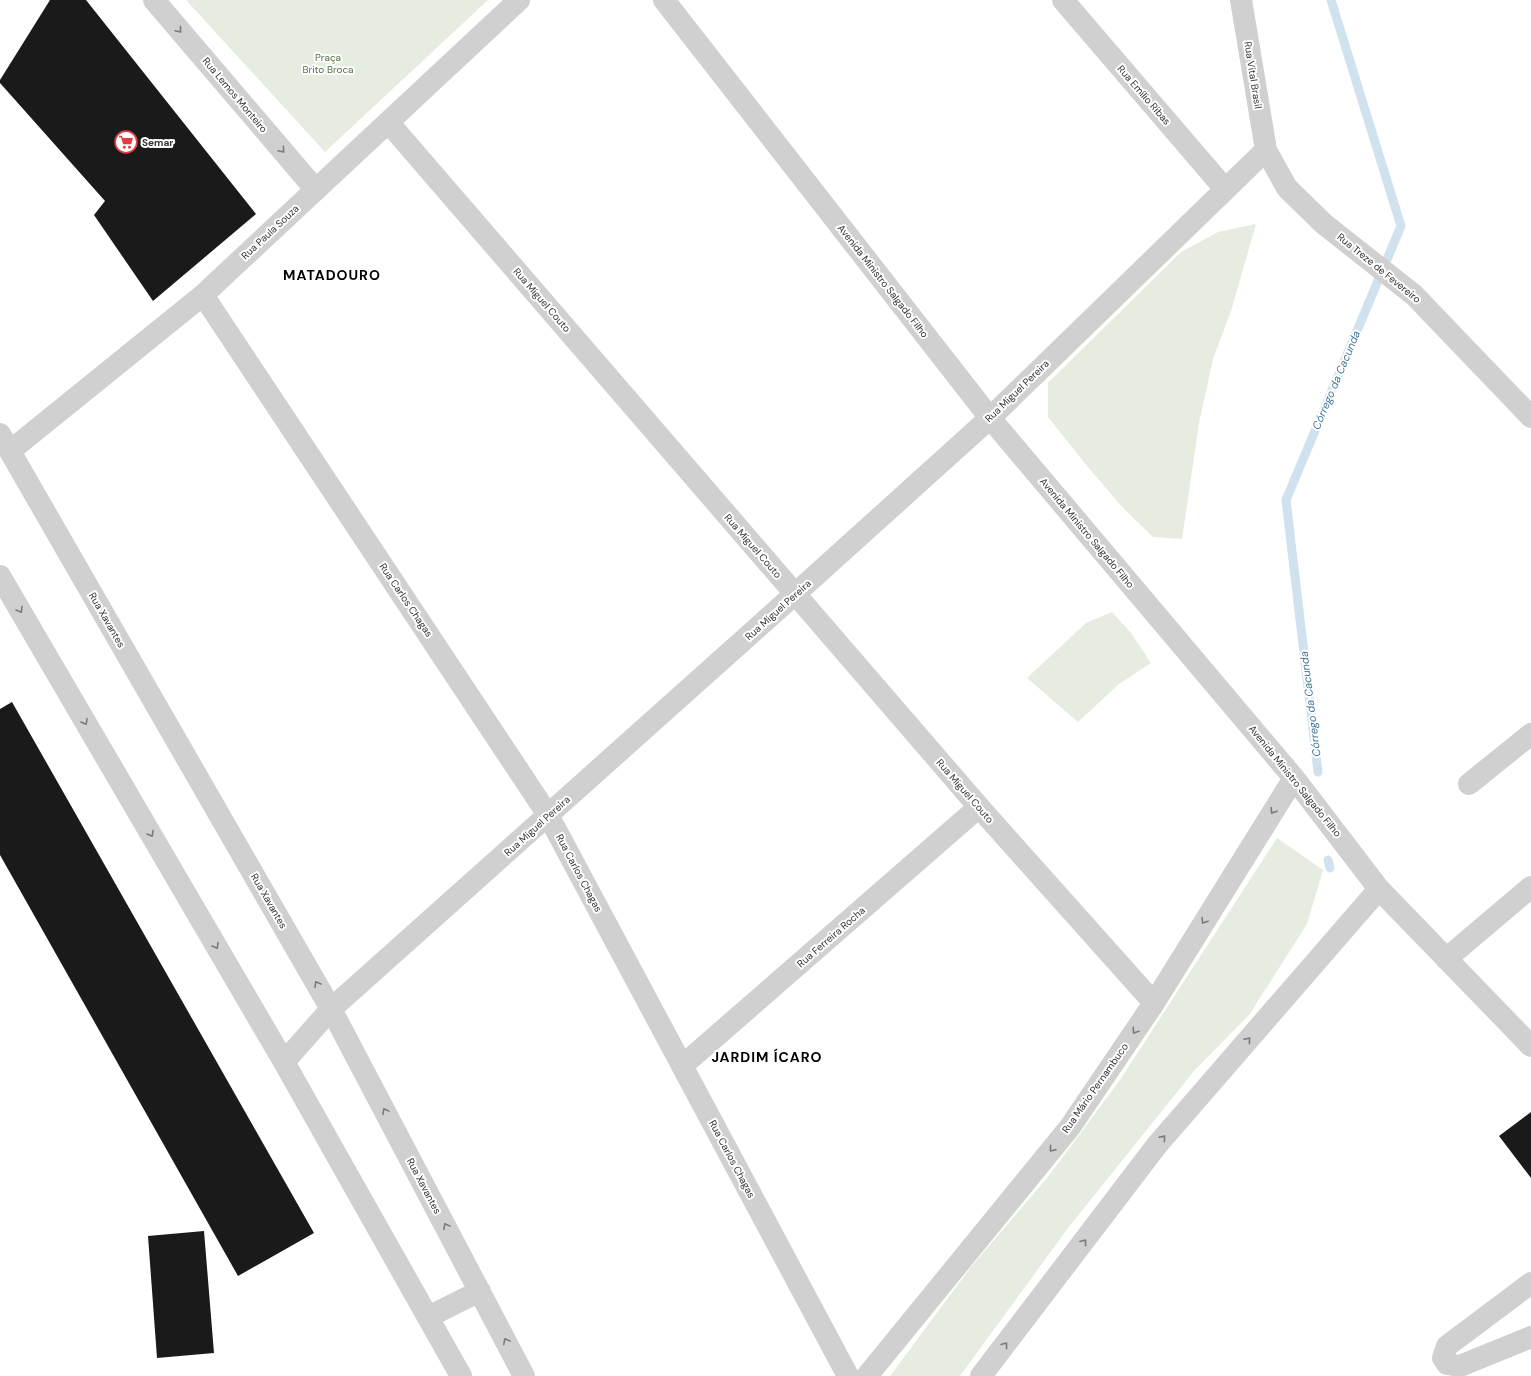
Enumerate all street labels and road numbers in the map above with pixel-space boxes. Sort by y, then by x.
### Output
street label: Rua Vital Brasil [1241,40,1265,110]
street label: Rua Lemos Monteiro [200,55,270,135]
street label: Rua Emílio Ribas [1115,62,1173,128]
street label: Rua Paula Souza [238,202,302,262]
street label: Avenida Ministro Salgado Filho [835,222,931,340]
street label: Rua Treze de Fevereiro [1335,230,1424,306]
street label: Rua Miguel Couto [511,265,574,335]
street label: Rua Miguel Pereira [982,357,1052,425]
street label: Avenida Ministro Salgado Filho [1037,475,1137,591]
street label: Rua Miguel Couto [722,511,785,581]
street label: Rua Carlos Chagas [376,561,436,639]
street label: Rua Miguel Pereira [742,577,814,643]
street label: Rua Xavantes [86,590,128,650]
street label: Avenida Ministro Salgado Filho [1246,722,1344,840]
street label: Rua Miguel Couto [934,756,997,826]
street label: Rua Miguel Pereira [501,793,573,859]
street label: Rua Carlos Chagas [553,832,605,914]
street label: Rua Xavantes [248,871,290,931]
street label: Rua Ferreira Rocha [794,904,868,970]
street label: Rua Mário Pernambuco [1059,1040,1131,1136]
street label: Rua Carlos Chagas [706,1118,758,1200]
street label: Rua Xavantes [404,1156,444,1216]

